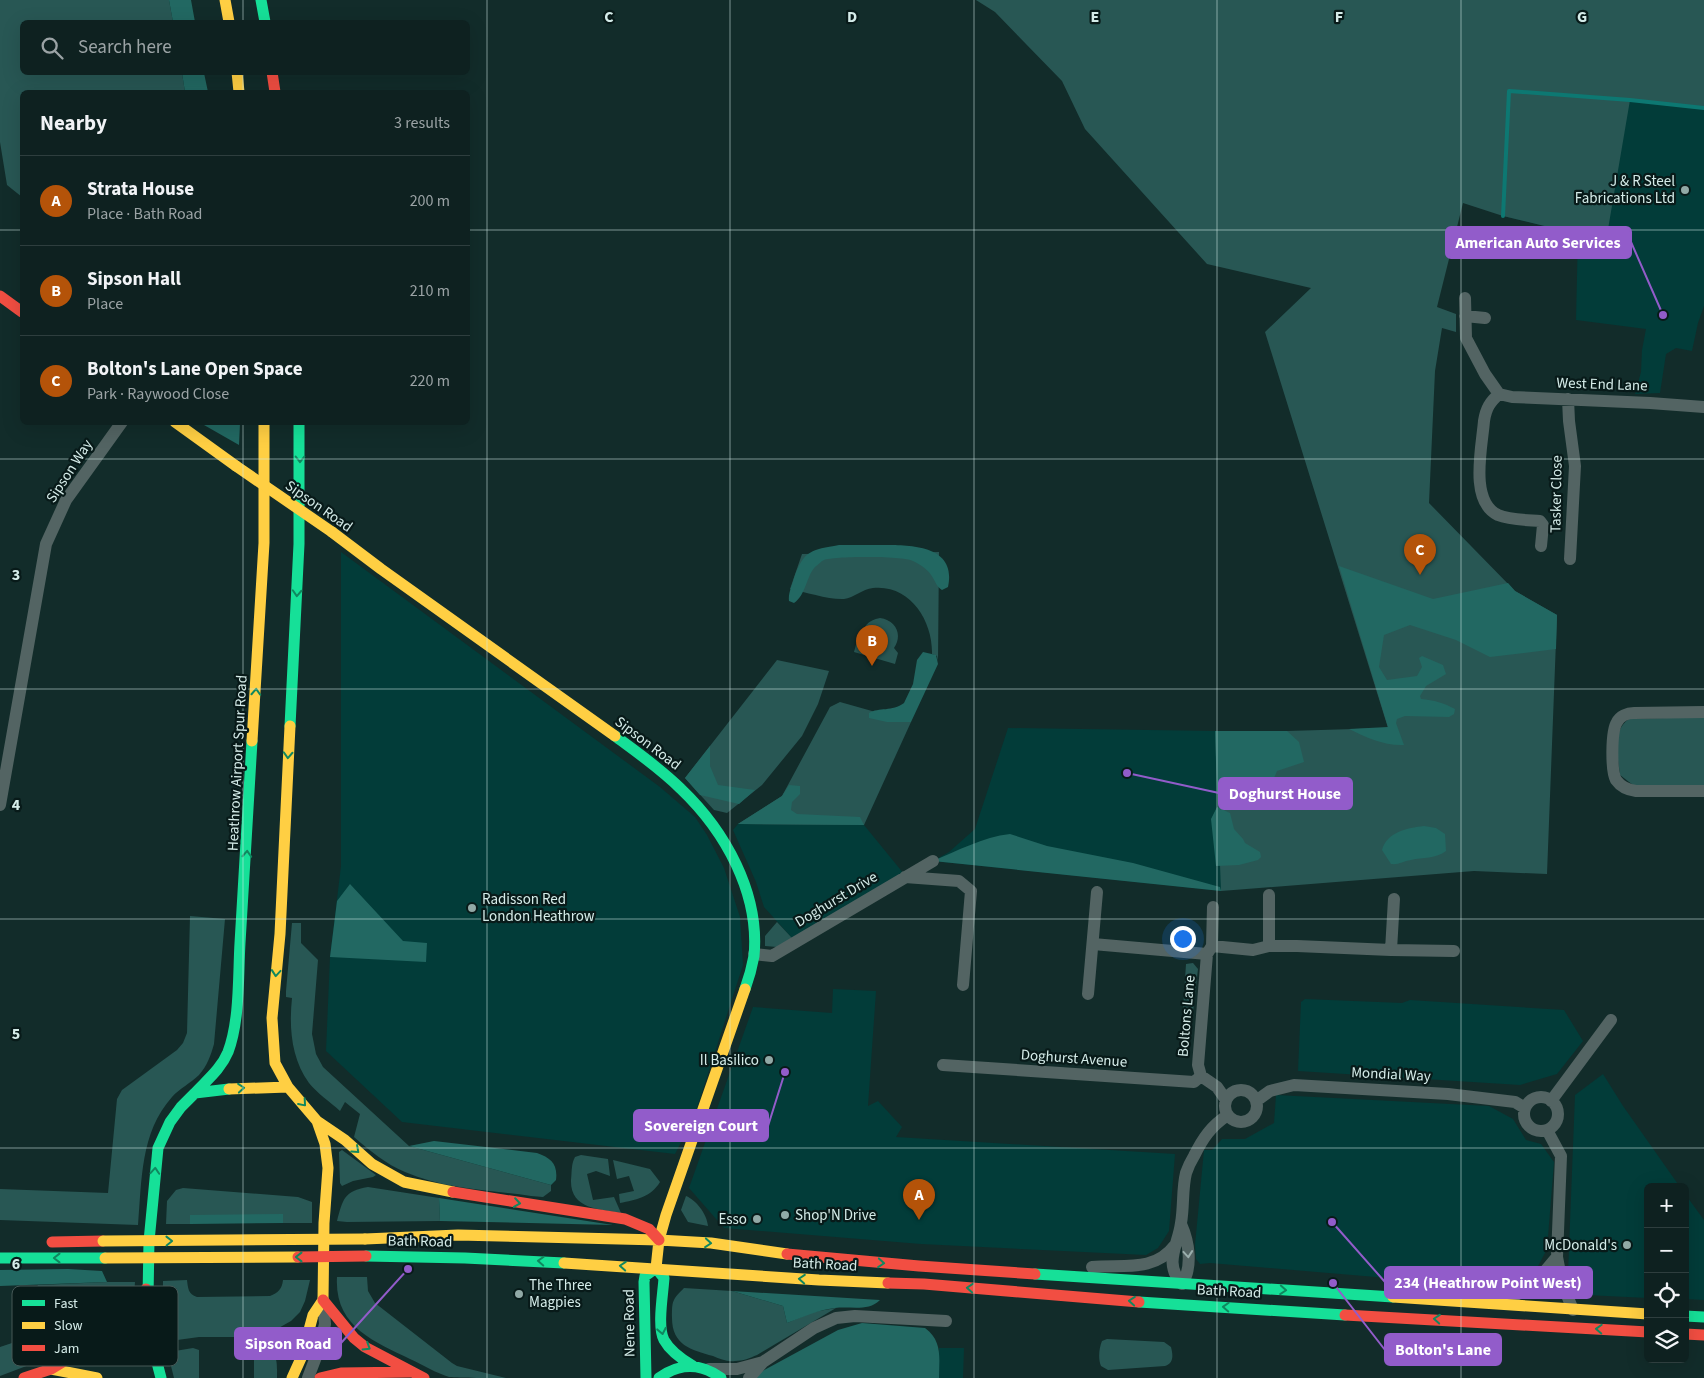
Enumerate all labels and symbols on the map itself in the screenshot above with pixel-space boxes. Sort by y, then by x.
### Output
text: C [604,6,614,28]
text: D [847,6,857,28]
text: E [1091,6,1099,28]
text: F [1335,6,1343,28]
text: G [1577,6,1587,28]
place label: J & R Steel Fabrications Ltd [1575,171,1675,209]
marker: J & R Steel Fabrications Ltd [1679,184,1691,196]
callout: American Auto Services [1446,227,1631,258]
text: American Auto Services [1454,232,1621,254]
street label: West End Lane [1556,372,1648,397]
street label: Sipson Way [41,435,98,507]
street label: Tasker Close [1545,455,1568,533]
one-way arrow [295,456,305,463]
street label: Sipson Road [281,475,357,537]
pin: C [1404,534,1436,575]
text: 3 [12,564,20,586]
one-way arrow [291,589,302,597]
pin: B [856,625,888,666]
street label: Heathrow Airport Spur Road [222,675,253,852]
one-way arrow [250,688,261,696]
street label: Sipson Road [610,712,685,775]
one-way arrow [283,751,294,759]
callout: Doghurst House [1219,778,1352,809]
text: Doghurst House [1229,783,1341,805]
text: 4 [12,794,21,816]
one-way arrow [241,850,252,858]
street label: Doghurst Drive [791,866,882,932]
place label: Radisson Red London Heathrow [482,889,595,927]
marker: Radisson Red London Heathrow [466,902,478,914]
your location [1170,926,1196,952]
one-way arrow [271,969,282,977]
street label: Boltons Lane [1172,974,1201,1058]
text: 5 [12,1023,20,1045]
street label: Doghurst Avenue [1020,1044,1128,1073]
place label: Il Basilico [700,1050,759,1071]
marker: Il Basilico [763,1054,775,1066]
street label: Mondial Way [1351,1062,1431,1087]
one-way arrow [238,1083,246,1094]
one-way arrow [298,1098,307,1107]
callout: Sovereign Court [634,1110,768,1141]
text: Sovereign Court [644,1115,758,1137]
one-way arrow [351,1144,360,1153]
one-way arrow [150,1166,161,1174]
pin: A [903,1179,935,1220]
one-way arrow [514,1197,522,1208]
place label: Shop'N Drive [795,1205,876,1226]
place label: Esso [718,1209,747,1230]
marker: Shop'N Drive [779,1209,791,1221]
marker: Esso [751,1213,763,1225]
street label: Bath Road [388,1230,452,1253]
place label: McDonald's [1544,1235,1617,1256]
one-way arrow [166,1236,173,1246]
one-way arrow [704,1237,712,1248]
marker: McDonald's [1621,1239,1633,1251]
one-way arrow [1182,1250,1193,1258]
one-way arrow [295,1251,303,1262]
street label: Bath Road [792,1252,858,1277]
text: 6 [12,1253,20,1275]
one-way arrow [52,1253,60,1263]
one-way arrow [537,1256,544,1266]
one-way arrow [878,1257,886,1268]
one-way arrow [619,1260,627,1271]
callout: 234 (Heathrow Point West) [1385,1267,1592,1298]
text: 234 (Heathrow Point West) [1394,1272,1582,1294]
one-way arrow [798,1274,806,1285]
place label: The Three Magpies [529,1275,592,1313]
street label: Bath Road [1196,1279,1262,1304]
one-way arrow [965,1282,973,1293]
one-way arrow [1279,1285,1287,1296]
legend [12,1286,178,1366]
marker: The Three Magpies [513,1288,525,1300]
street label: Nene Road [618,1289,641,1357]
text: Fast [54,1294,78,1314]
one-way arrow [1127,1296,1135,1307]
one-way arrow [1221,1302,1229,1313]
one-way arrow [1433,1314,1441,1325]
text: Slow [54,1316,83,1336]
one-way arrow [1595,1323,1603,1334]
one-way arrow [657,1327,667,1336]
callout: Sipson Road [235,1328,341,1359]
text: Sipson Road [245,1333,331,1355]
callout: Bolton's Lane [1385,1334,1501,1365]
text: Jam [54,1339,79,1359]
text: Bolton's Lane [1395,1339,1491,1361]
one-way arrow [362,1341,371,1351]

